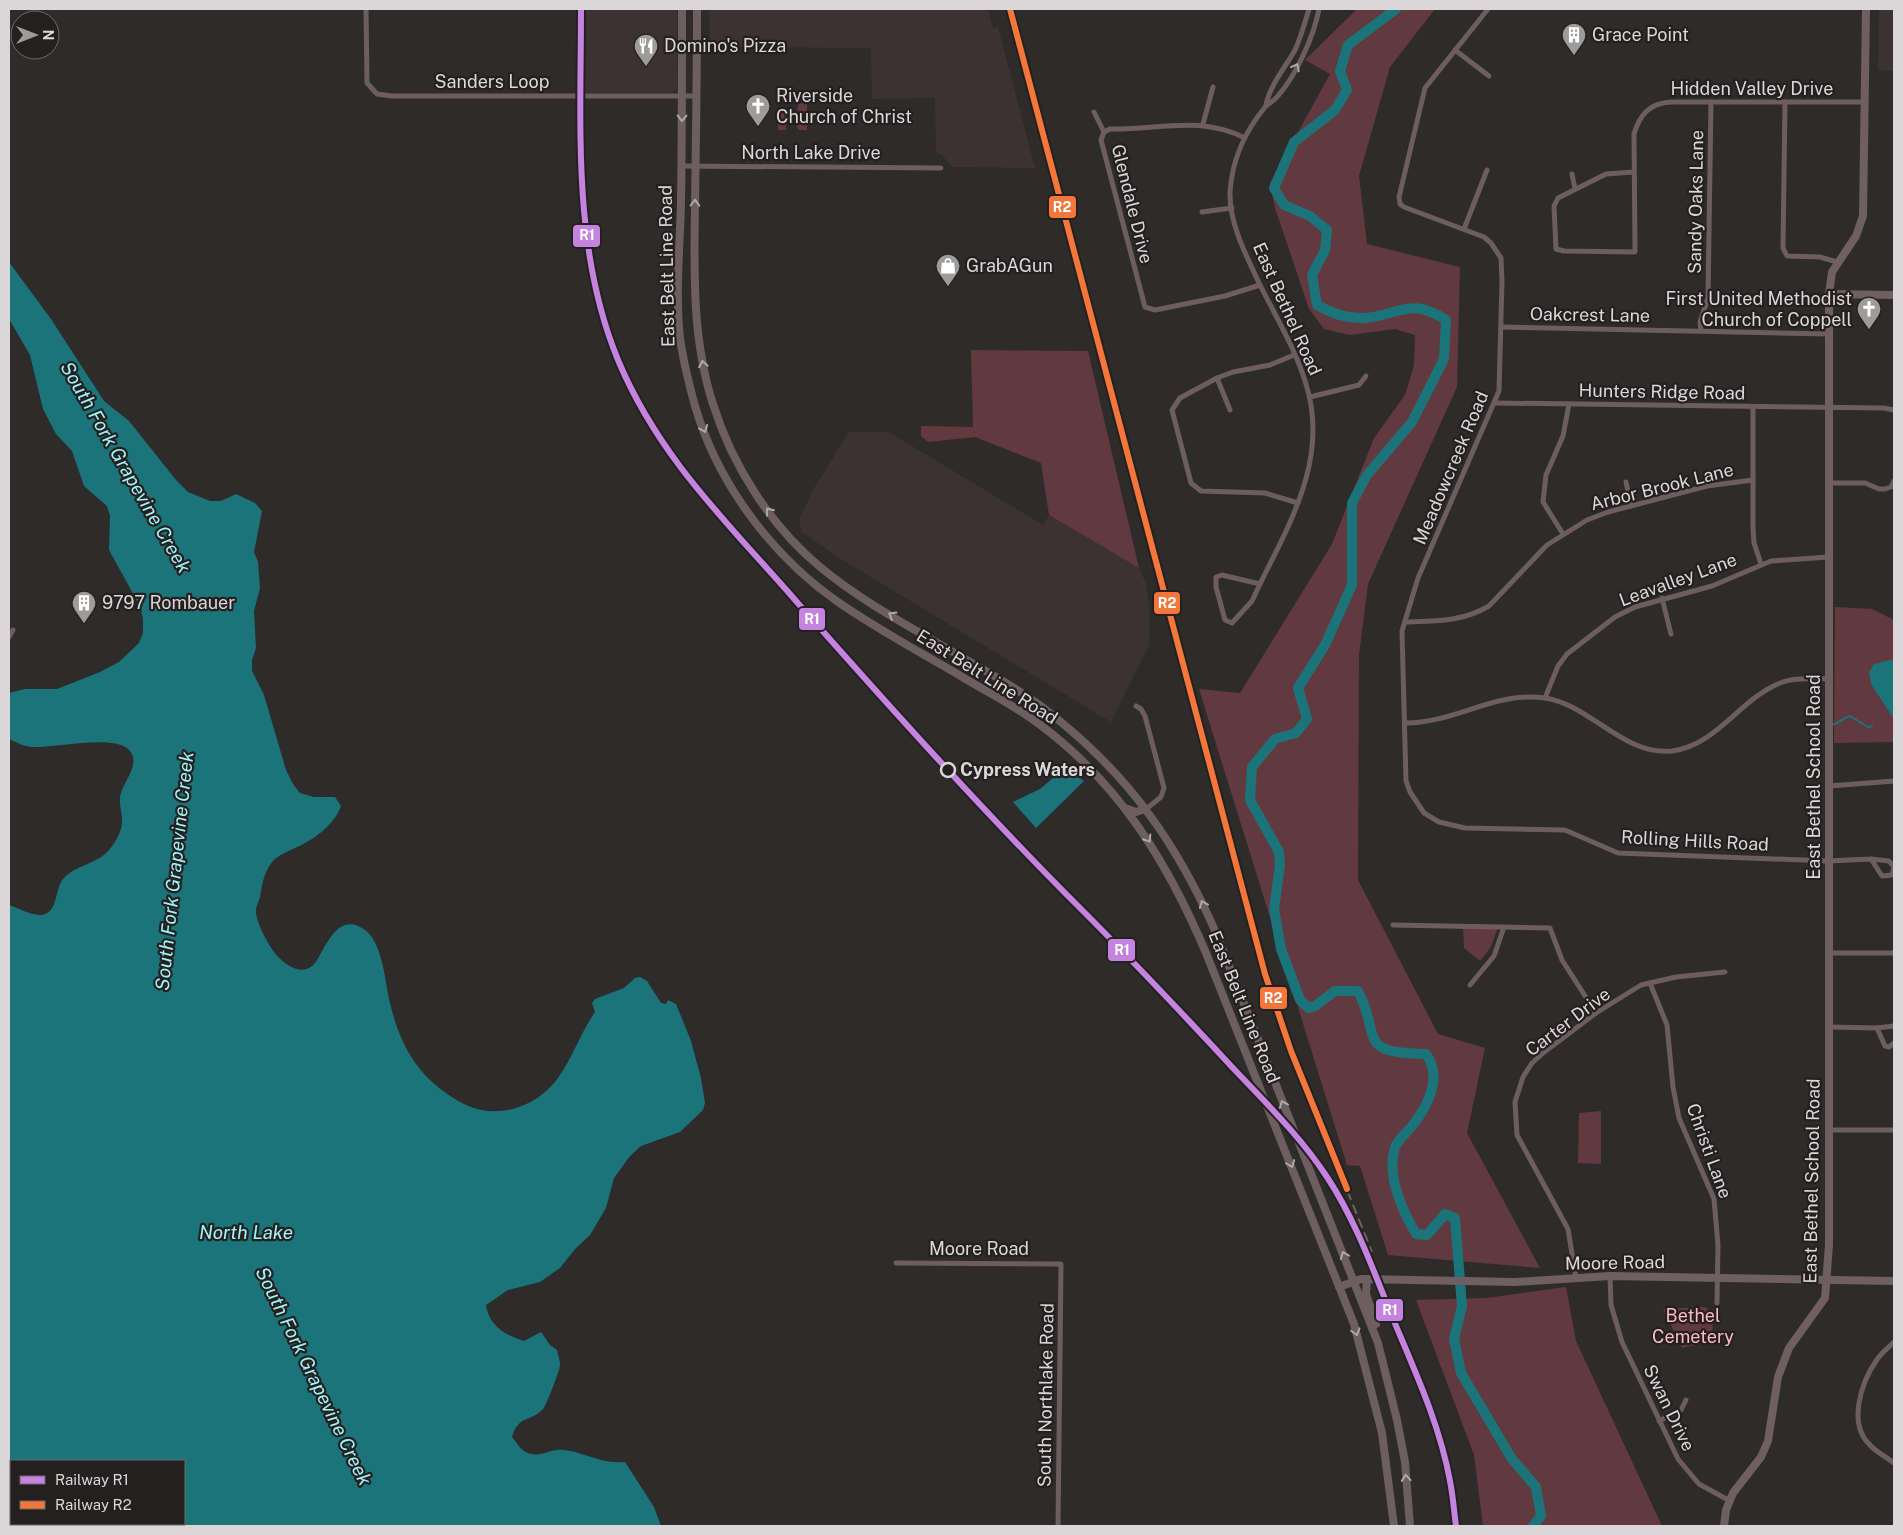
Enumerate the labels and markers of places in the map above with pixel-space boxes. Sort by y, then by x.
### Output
building icon: Grace Point [1561,22,1587,56]
place label: Grace Point [1592,24,1689,45]
restaurant icon: Domino's Pizza [633,33,659,67]
place label: Domino's Pizza [664,35,786,56]
place label: Riverside Church of Christ [776,85,912,127]
church icon: Riverside Church of Christ [745,93,771,127]
shop icon: GrabAGun [935,253,961,287]
place label: GrabAGun [966,255,1053,276]
place label: First United Methodist Church of Coppell [1666,288,1852,330]
church icon: First United Methodist Church of Coppell [1856,296,1882,330]
building icon: 9797 Rombauer [71,590,97,624]
place label: 9797 Rombauer [102,592,235,613]
place label: Cypress Waters [960,759,1095,780]
marker: Cypress Waters [940,762,956,778]

